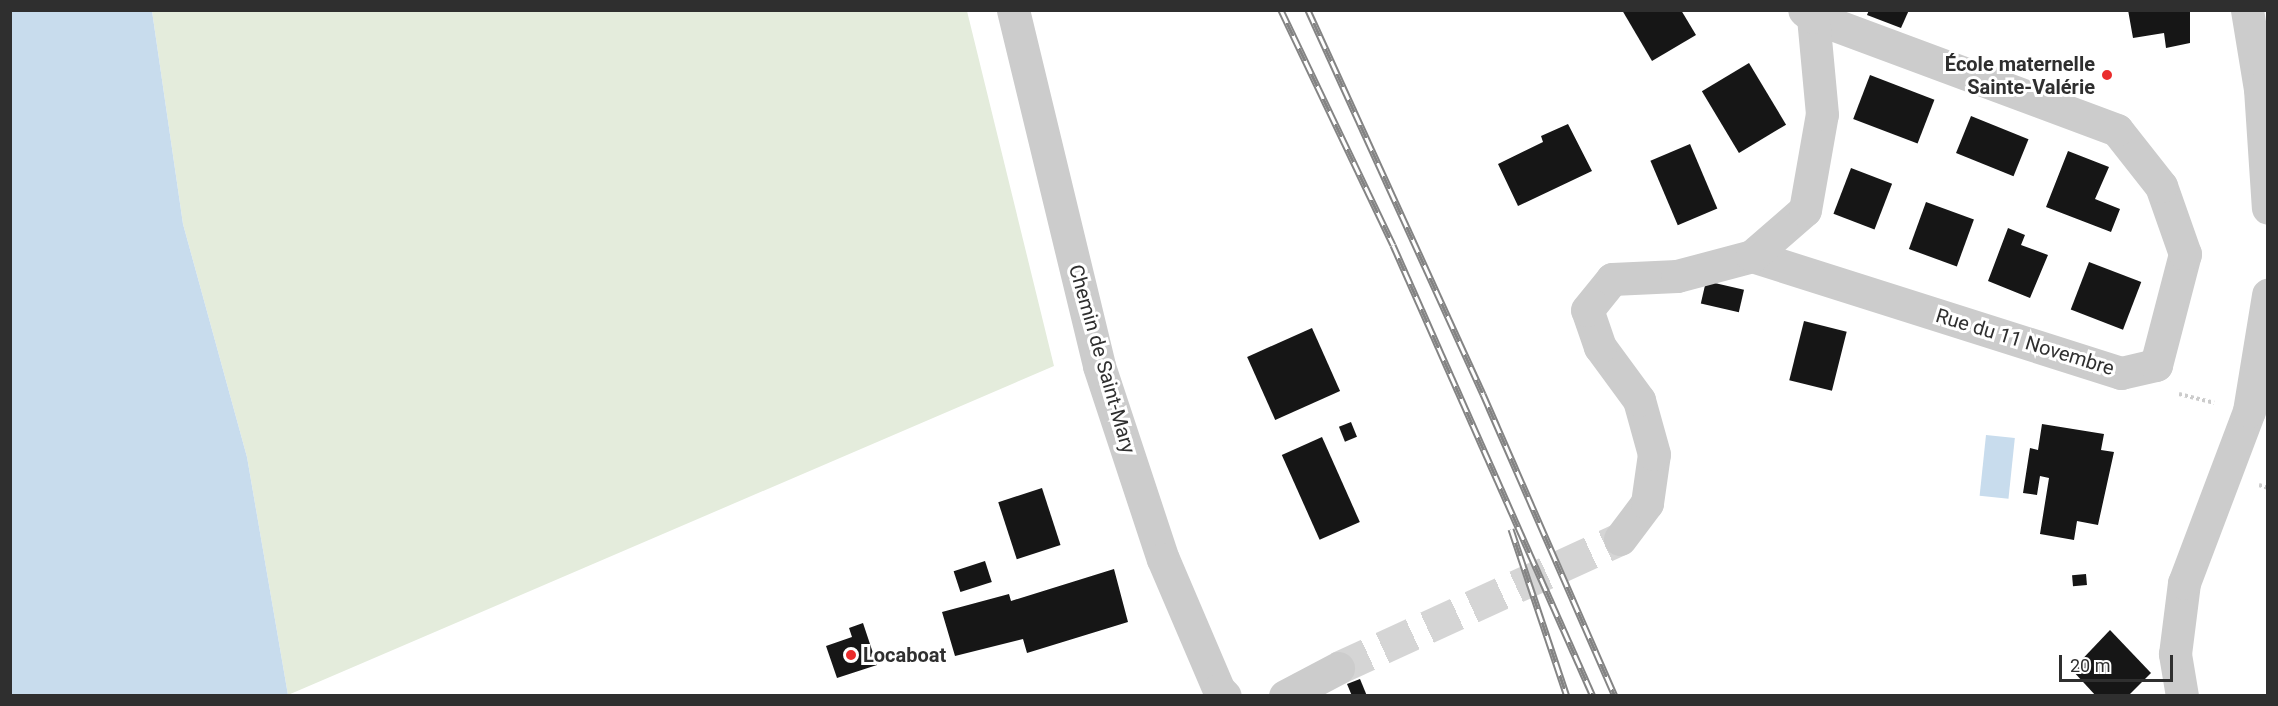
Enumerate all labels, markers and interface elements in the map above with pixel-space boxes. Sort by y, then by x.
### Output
place label: École maternelle Sainte-Valérie [1945,52,2095,99]
marker: École maternelle Sainte-Valérie [2100,68,2114,82]
street label: Chemin de Saint-Mary [1064,262,1140,456]
street label: Rue du 11 Novembre [1933,303,2117,381]
place label: Locaboat [863,643,946,667]
scale bar [2062,643,2176,681]
marker: Locaboat [844,648,858,662]
text: 20 m [2070,655,2110,676]

